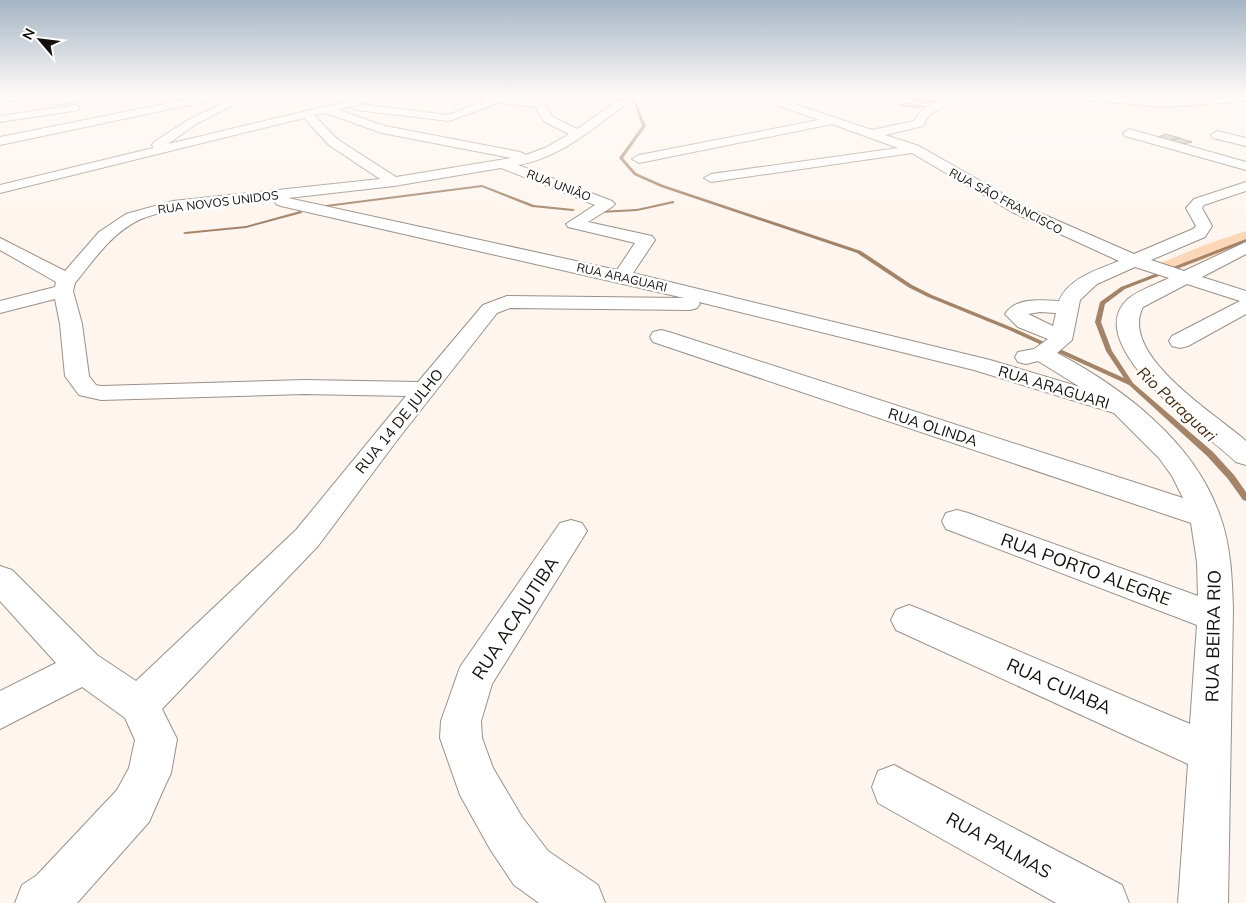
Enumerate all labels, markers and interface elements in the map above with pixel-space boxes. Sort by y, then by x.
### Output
north arrow [15,15,65,65]
text: N [18,25,39,43]
street label: RUA SÃO FRANCISCO [947,165,1065,237]
street label: RUA UNIÂO [525,166,593,204]
street label: RUA NOVOS UNIDOS [157,187,279,217]
street label: RUA ARAGUARI [575,259,669,295]
street label: RUA ARAGUARI [996,361,1112,413]
water label: Rio Paraguari [1133,362,1221,446]
street label: RUA 14 DE JULHO [351,365,447,477]
street label: RUA OLINDA [886,404,980,450]
street label: RUA PORTO ALEGRE [998,528,1174,610]
street label: RUA ACAJUTIBA [467,552,563,684]
street label: RUA BEIRA RIO [1200,570,1226,702]
street label: RUA CUIABA [1003,653,1115,719]
street label: RUA PALMAS [942,807,1056,883]

